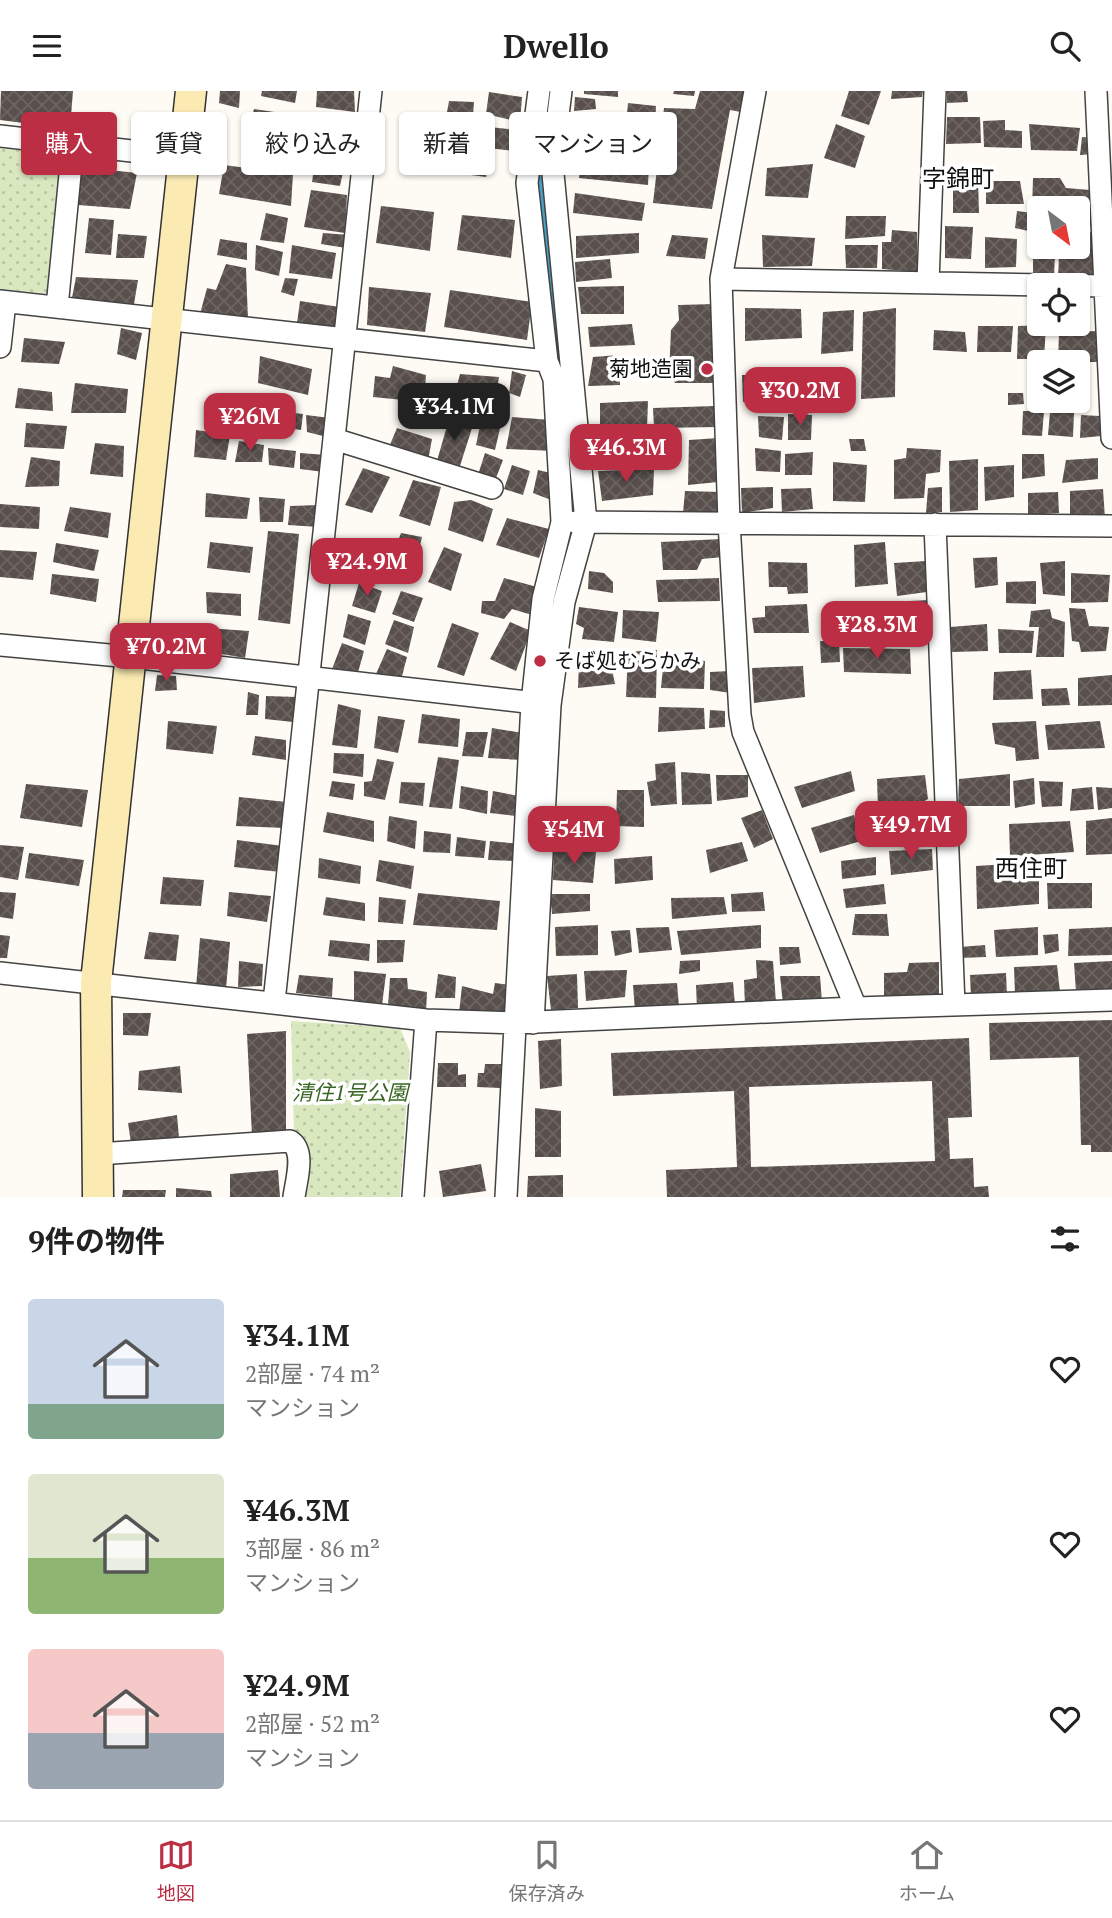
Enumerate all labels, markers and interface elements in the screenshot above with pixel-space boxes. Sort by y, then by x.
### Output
text: Dwello [503,25,609,67]
icon: menu [28,27,66,65]
icon: search [1046,27,1084,65]
chip: 購入 [21,112,117,175]
chip: 賃貸 [131,112,227,175]
chip: 絞り込み [241,112,385,175]
chip: 新着 [399,112,495,175]
chip: マンション [509,112,677,175]
district label: 字錦町 [922,162,994,194]
north arrow [1027,196,1090,259]
map controls [1027,196,1090,413]
button: locate [1027,273,1090,336]
button: layers [1027,350,1090,413]
place label: 菊地造園 [609,354,693,382]
marker: 菊地造園 [699,361,715,377]
pin: ¥30.2M [743,367,857,427]
text: ¥30.2M [760,374,840,405]
pin: ¥34.1M [397,383,511,443]
text: ¥34.1M [414,390,494,421]
pin: ¥26M [209,393,291,453]
text: ¥26M [220,400,280,431]
pin: ¥46.3M [569,425,683,484]
text: ¥46.3M [586,431,666,462]
pin: ¥24.9M [310,539,424,598]
text: ¥24.9M [327,545,407,576]
pin: ¥28.3M [820,601,934,661]
text: ¥28.3M [837,608,917,639]
pin: ¥70.2M [109,623,223,683]
text: ¥70.2M [126,630,206,661]
place label: そば処むらかみ [554,646,701,674]
marker: そば処むらかみ [532,653,548,669]
pin: ¥49.7M [854,801,968,861]
pin: ¥54M [533,807,615,866]
text: ¥49.7M [871,808,951,839]
text: ¥54M [544,813,604,844]
district label: 西住町 [995,852,1067,884]
park label: 清住1号公園 [292,1078,411,1106]
icon: filters [1046,1220,1084,1258]
text: 9件の物件 [28,1221,165,1261]
text: ¥34.1M [245,1315,350,1355]
icon: home [84,1327,168,1411]
icon: heart [1046,1350,1084,1388]
text: 2部屋 · 74 m² [245,1358,380,1389]
text: マンション [245,1392,360,1423]
text: ¥46.3M [245,1490,350,1530]
icon: home [84,1502,168,1586]
icon: heart [1046,1525,1084,1563]
text: 3部屋 · 86 m² [245,1533,380,1564]
text: マンション [245,1567,360,1598]
text: ¥24.9M [245,1665,350,1705]
icon: home [84,1677,168,1761]
icon: heart [1046,1700,1084,1738]
text: 2部屋 · 52 m² [245,1708,380,1739]
text: マンション [245,1742,360,1773]
tab: 地図 [157,1836,195,1905]
tab: 保存済み [509,1836,585,1905]
tab: ホーム [899,1836,955,1905]

